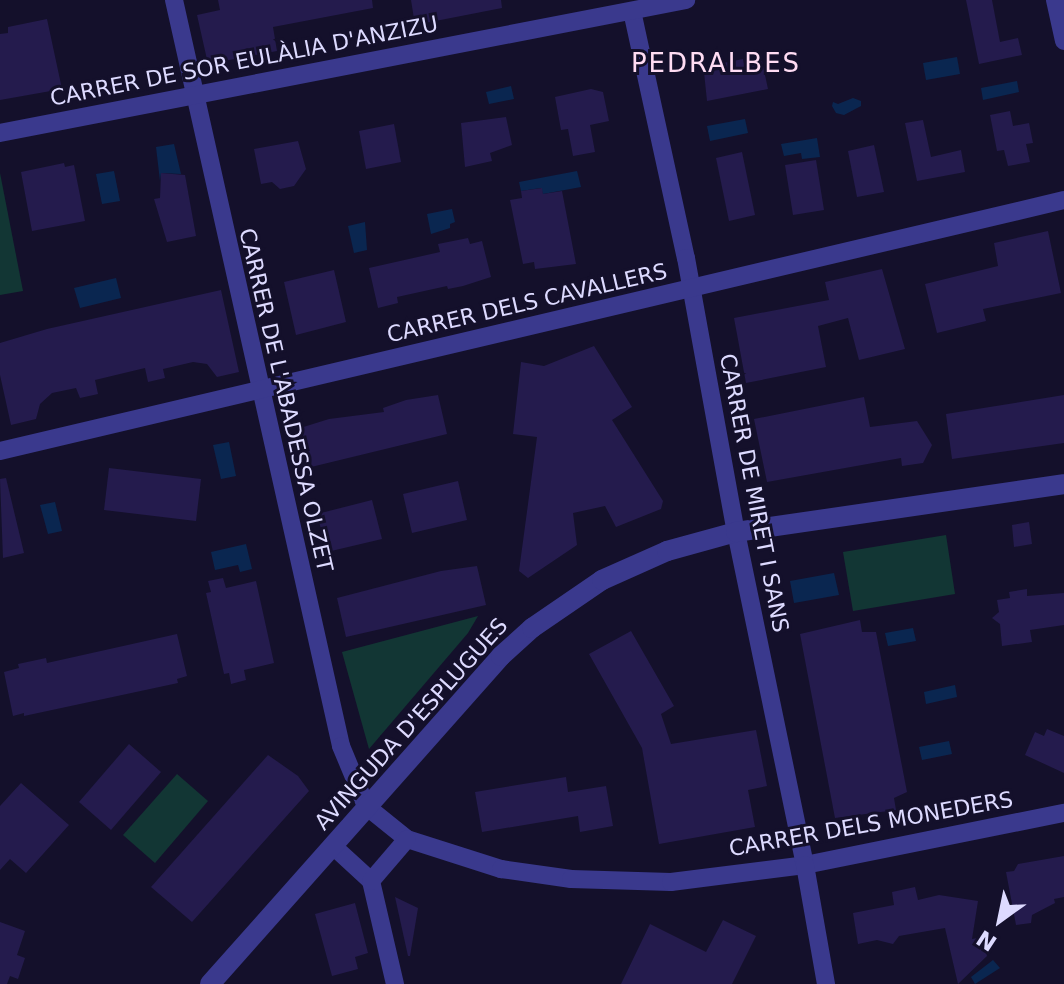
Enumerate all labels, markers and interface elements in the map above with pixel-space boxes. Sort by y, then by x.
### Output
street label: CARRER DE SOR EULÀLIA D'ANZIZU [48,10,440,112]
district label: PEDRALBES [631,48,801,80]
street label: CARRER DE L'ABADESSA OLZET [234,226,338,574]
street label: CARRER DELS CAVALLERS [384,258,670,348]
street label: CARRER DE MIRET I SANS [714,351,794,635]
street label: AVINGUDA D'ESPLUGUES [309,613,513,835]
street label: CARRER DELS MONEDERS [727,786,1015,862]
north arrow [960,880,1040,960]
text: N [972,925,1001,956]

